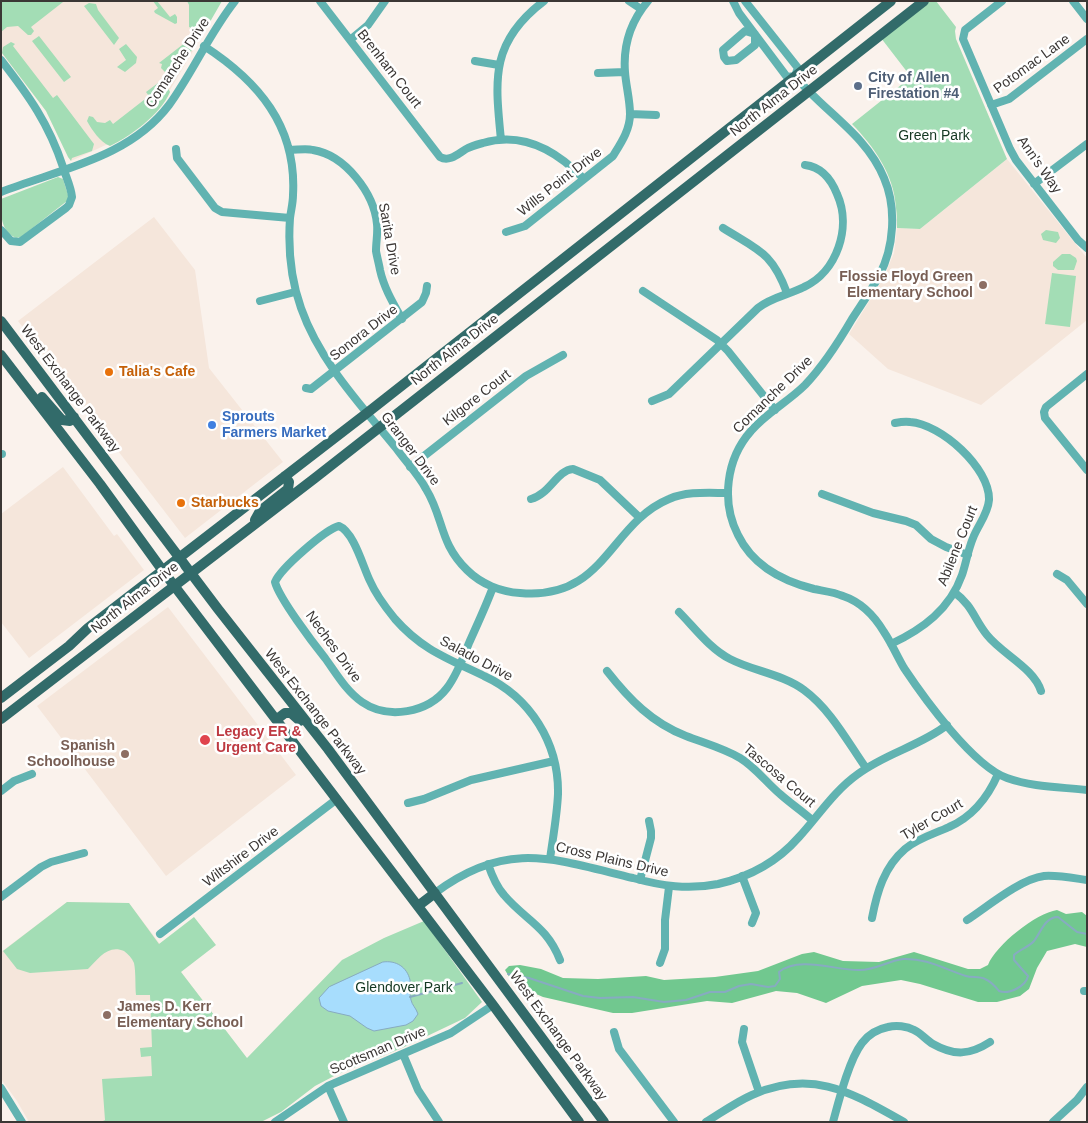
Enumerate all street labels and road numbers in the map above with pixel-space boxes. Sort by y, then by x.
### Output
street label: Comanche Drive [143,15,213,111]
street label: Brenham Court [353,26,425,112]
street label: Potomac Lane [991,31,1073,97]
street label: North Alma Drive [727,62,821,140]
street label: Ann's Way [1013,133,1065,197]
street label: Wills Point Drive [515,144,605,220]
street label: Sarita Drive [374,202,404,276]
street label: Sonora Drive [327,301,401,365]
street label: North Alma Drive [408,311,502,389]
street label: West Exchange Parkway [17,322,123,456]
street label: Comanche Drive [730,353,816,437]
street label: Kilgore Court [440,366,514,430]
street label: Granger Drive [377,409,443,489]
street label: Abilene Court [934,504,982,588]
street label: North Alma Drive [88,559,182,637]
street label: Neches Drive [302,608,364,686]
street label: Salado Drive [437,633,515,685]
street label: West Exchange Parkway [261,646,369,778]
street label: Tascosa Court [739,741,819,811]
street label: Tyler Court [898,796,966,844]
street label: Wiltshire Drive [200,823,282,891]
street label: Cross Plains Drive [554,839,670,881]
street label: West Exchange Parkway [506,968,610,1104]
street label: Scottsman Drive [327,1023,429,1079]

